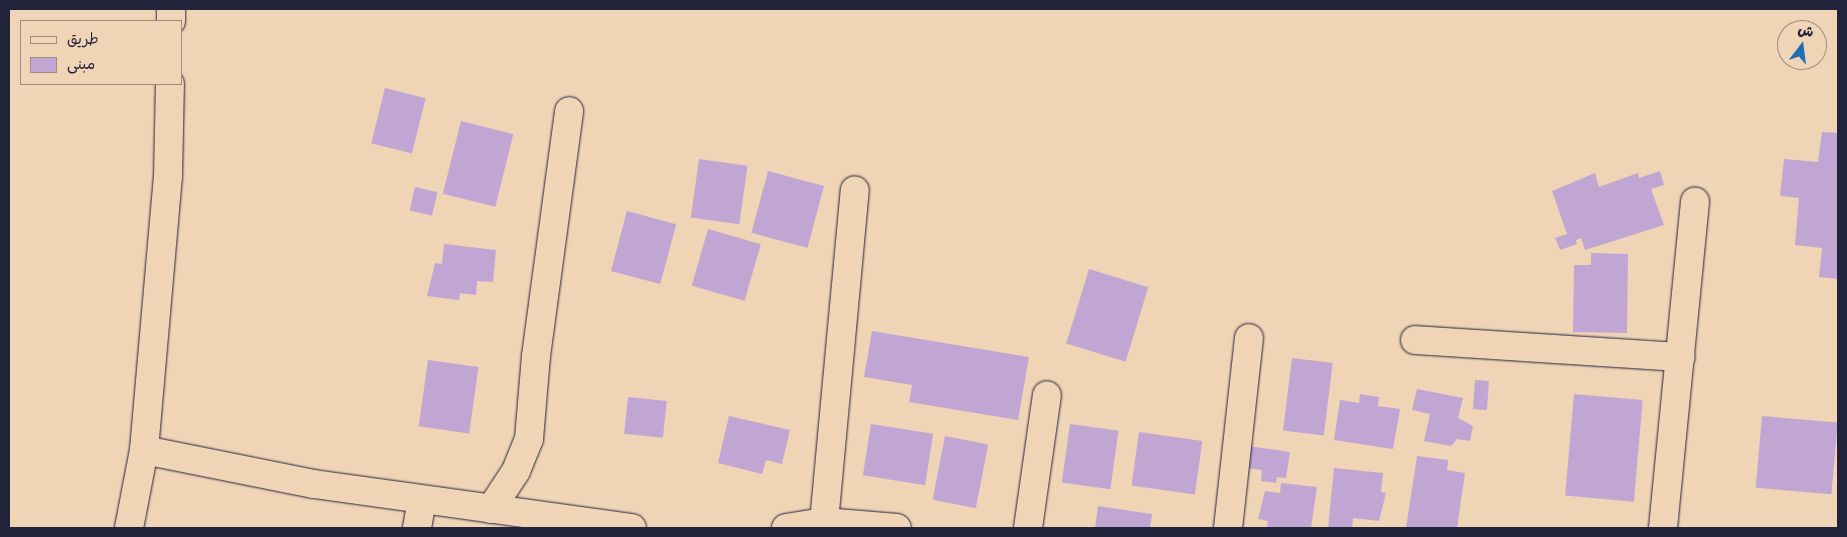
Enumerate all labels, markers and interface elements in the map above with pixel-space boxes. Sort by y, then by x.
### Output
text: ش [1795,19,1816,44]
legend [20,20,182,85]
north arrow [1777,20,1827,70]
text: طريق [67,28,99,52]
text: مبنى [67,53,95,77]

